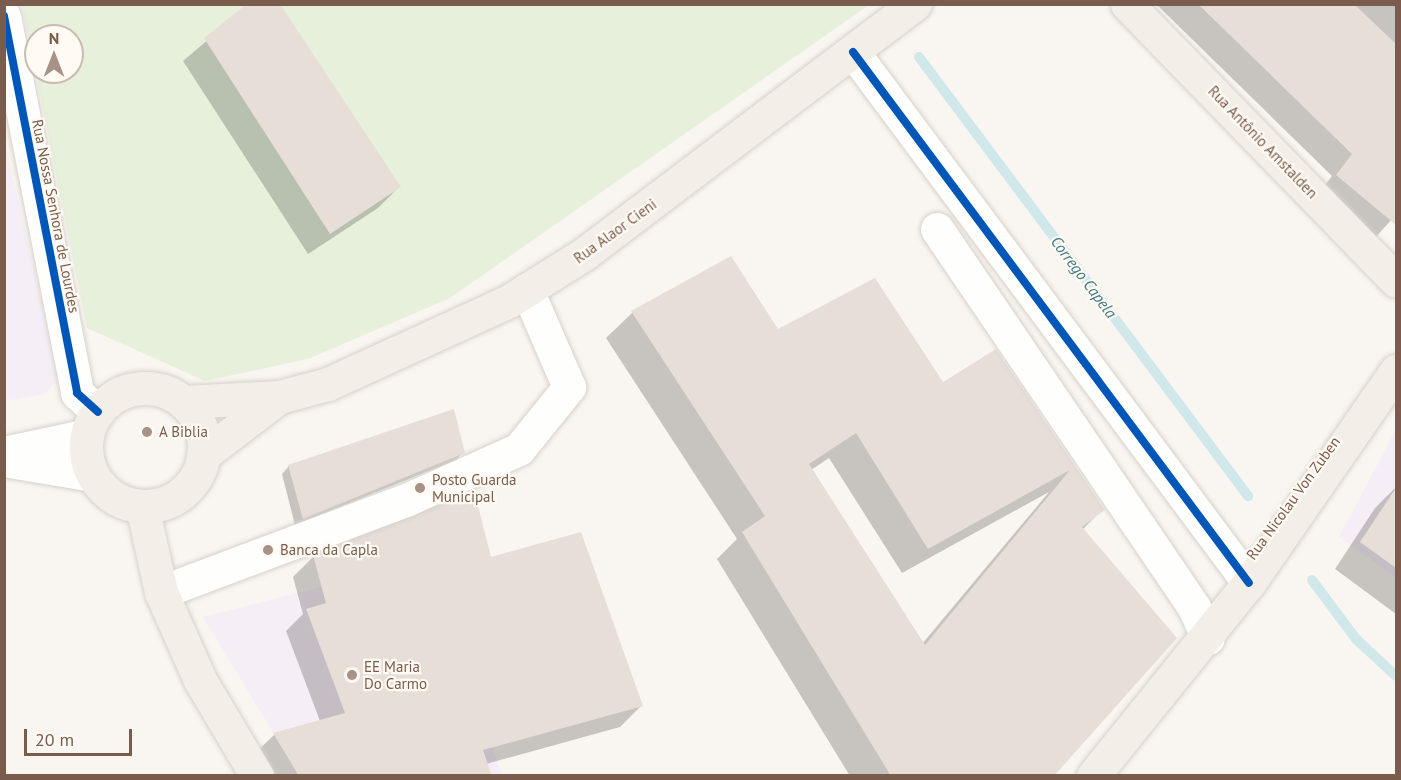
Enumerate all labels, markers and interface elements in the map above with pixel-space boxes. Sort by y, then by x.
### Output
north arrow [24,24,84,84]
text: N [49,28,59,48]
street label: Rua Antônio Amstalden [1204,82,1322,202]
street label: Rua Nossa Senhora de Lourdes [28,118,84,314]
street label: Rua Alaor Cieni [570,195,660,267]
water label: Corrego Capela [1047,232,1121,322]
place label: A Biblia [159,423,208,441]
marker: A Biblia [140,425,154,439]
street label: Rua Nicolau Von Zuben [1242,433,1344,563]
place label: Posto Guarda Municipal [432,470,516,505]
marker: Posto Guarda Municipal [413,481,427,495]
place label: Banca da Capla [280,541,378,559]
marker: Banca da Capla [261,543,275,557]
place label: EE Maria Do Carmo [364,657,427,692]
marker: EE Maria Do Carmo [345,668,359,682]
scale bar [27,717,135,755]
text: 20 m [35,728,74,751]

